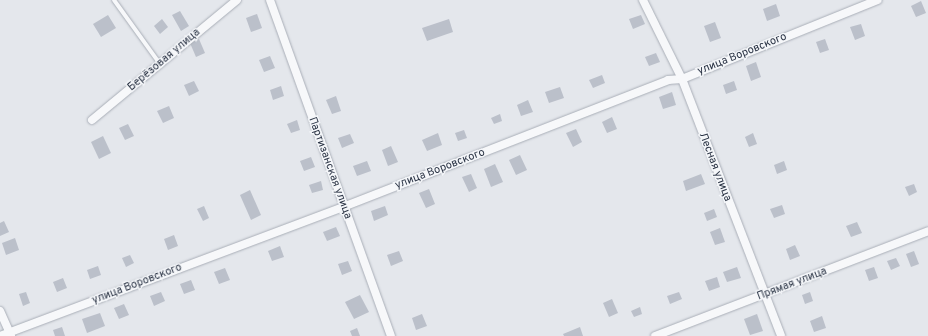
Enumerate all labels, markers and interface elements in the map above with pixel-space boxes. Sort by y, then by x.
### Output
street label: Берёзовая улица [125,26,203,94]
street label: улица Воровского [695,30,789,78]
street label: Партизанская улица [305,115,355,221]
street label: Лесная улица [696,131,734,203]
street label: улица Воровского [393,146,487,192]
street label: улица Воровского [90,261,184,307]
street label: Прямая улица [755,265,829,303]

